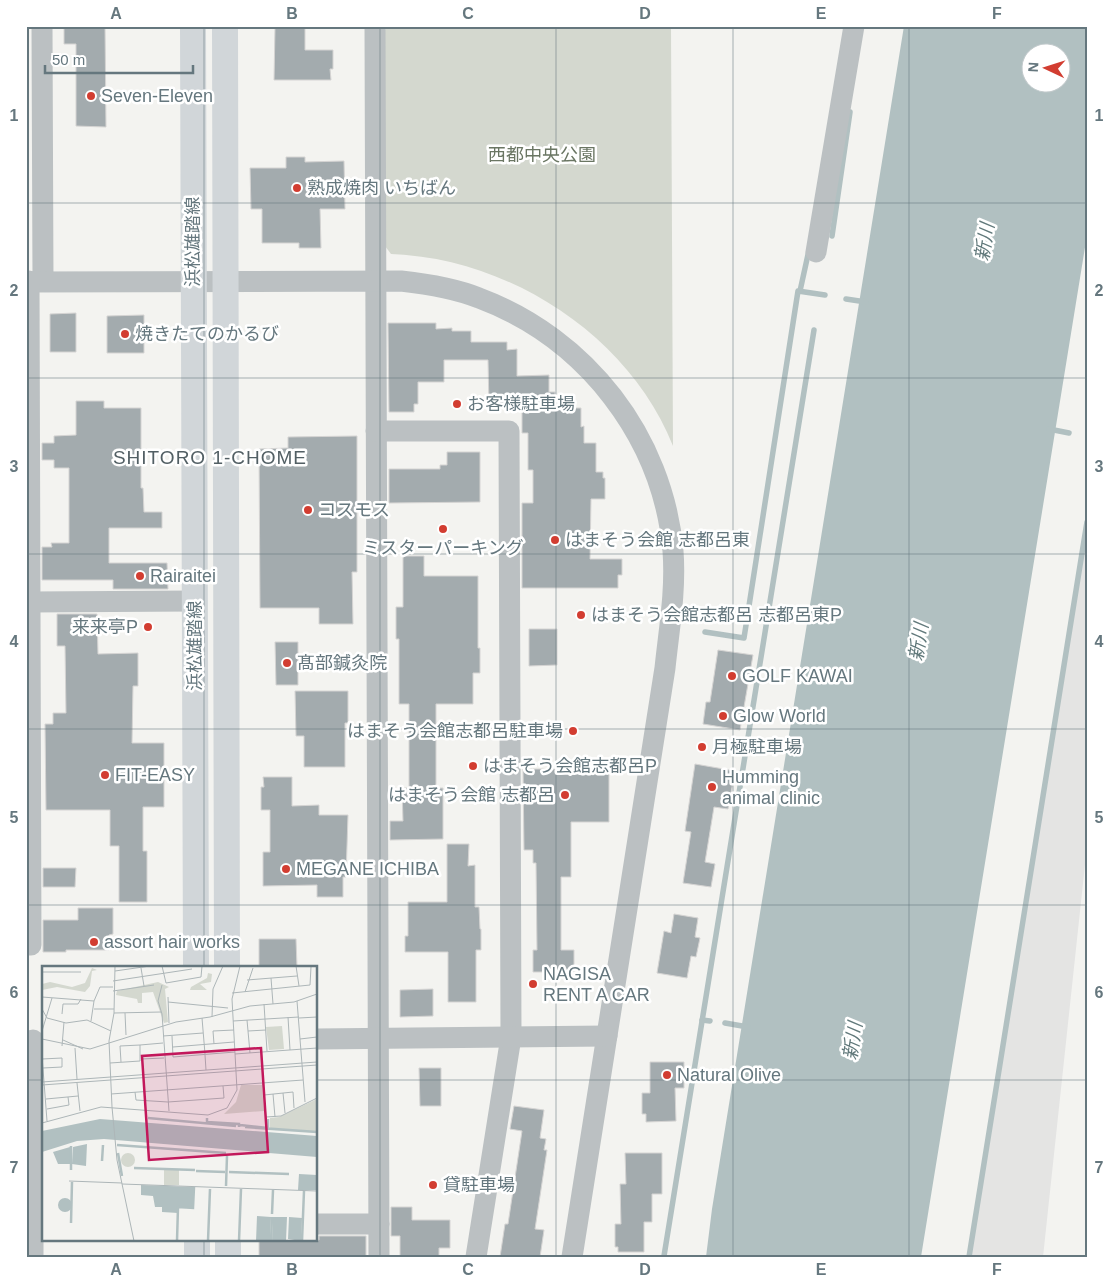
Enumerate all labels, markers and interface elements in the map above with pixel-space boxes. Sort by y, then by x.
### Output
text: A [110,5,122,22]
text: B [286,5,298,22]
text: C [462,5,474,22]
text: D [639,5,651,22]
text: E [816,5,827,22]
text: F [992,5,1002,22]
scale bar [45,42,192,74]
north arrow [1020,42,1070,92]
text: 50 m [52,51,85,68]
text: N [1025,61,1041,73]
place label: Seven-Eleven [101,86,213,106]
marker: Seven-Eleven [85,90,97,102]
text: 1 [10,107,19,124]
text: 1 [1095,107,1104,124]
park label: 西都中央公園 [488,145,596,165]
place label: 熟成焼肉 いちばん [307,178,456,198]
marker: 熟成焼肉 いちばん [291,182,303,194]
street label: 浜松雄踏線 [183,197,203,287]
water label: 新川 [971,220,998,262]
text: 2 [10,282,19,299]
text: 2 [1095,282,1104,299]
place label: 焼きたてのかるび [135,324,279,344]
marker: 焼きたてのかるび [119,328,131,340]
place label: お客様駐車場 [467,394,575,414]
marker: お客様駐車場 [451,398,463,410]
district label: SHITORO 1-CHOME [113,447,307,468]
text: 3 [10,458,19,475]
text: 3 [1095,458,1104,475]
place label: コスモス [318,500,390,520]
marker: コスモス [302,504,314,516]
marker: ミスターパーキング [437,523,449,535]
place label: はまそう会館 志都呂東 [565,530,750,550]
marker: はまそう会館 志都呂東 [549,534,561,546]
place label: ミスターパーキング [362,538,524,558]
place label: Rairaitei [150,566,216,586]
marker: Rairaitei [134,570,146,582]
street label: 浜松雄踏線 [185,601,205,691]
place label: はまそう会館志都呂 志都呂東P [591,605,842,625]
marker: はまそう会館志都呂 志都呂東P [575,609,587,621]
place label: 来来亭P [72,617,138,637]
water label: 新川 [905,620,932,662]
marker: 来来亭P [142,621,154,633]
text: 4 [10,633,19,650]
text: 4 [1095,633,1104,650]
place label: 髙部鍼灸院 [297,653,387,673]
marker: 髙部鍼灸院 [281,657,293,669]
place label: GOLF KAWAI [742,666,853,686]
marker: GOLF KAWAI [726,670,738,682]
place label: Glow World [733,706,826,726]
marker: Glow World [717,710,729,722]
place label: はまそう会館志都呂駐車場 [347,721,563,741]
marker: はまそう会館志都呂駐車場 [567,725,579,737]
place label: 月極駐車場 [712,737,802,757]
marker: 月極駐車場 [696,741,708,753]
place label: はまそう会館志都呂P [483,756,657,776]
marker: はまそう会館志都呂P [467,760,479,772]
place label: FIT-EASY [115,765,195,785]
place label: Humming animal clinic [722,767,820,808]
marker: FIT-EASY [99,769,111,781]
marker: Humming animal clinic [706,781,718,793]
place label: はまそう会館 志都呂 [388,785,555,805]
marker: はまそう会館 志都呂 [559,789,571,801]
text: 5 [10,809,19,826]
text: 5 [1095,809,1104,826]
place label: MEGANE ICHIBA [296,859,439,879]
marker: MEGANE ICHIBA [280,863,292,875]
place label: assort hair works [104,932,240,952]
marker: assort hair works [88,936,100,948]
place label: NAGISA RENT A CAR [543,964,650,1005]
inset map [42,966,318,1240]
marker: NAGISA RENT A CAR [527,978,539,990]
text: 6 [10,984,19,1001]
text: 6 [1095,984,1104,1001]
water label: 新川 [839,1019,866,1061]
place label: Natural Olive [677,1065,781,1085]
marker: Natural Olive [661,1069,673,1081]
text: 7 [10,1159,19,1176]
text: 7 [1095,1159,1104,1176]
place label: 貸駐車場 [443,1175,515,1195]
marker: 貸駐車場 [427,1179,439,1191]
text: A [110,1261,122,1278]
text: B [286,1261,298,1278]
text: C [462,1261,474,1278]
text: D [639,1261,651,1278]
text: E [816,1261,827,1278]
text: F [992,1261,1002,1278]

